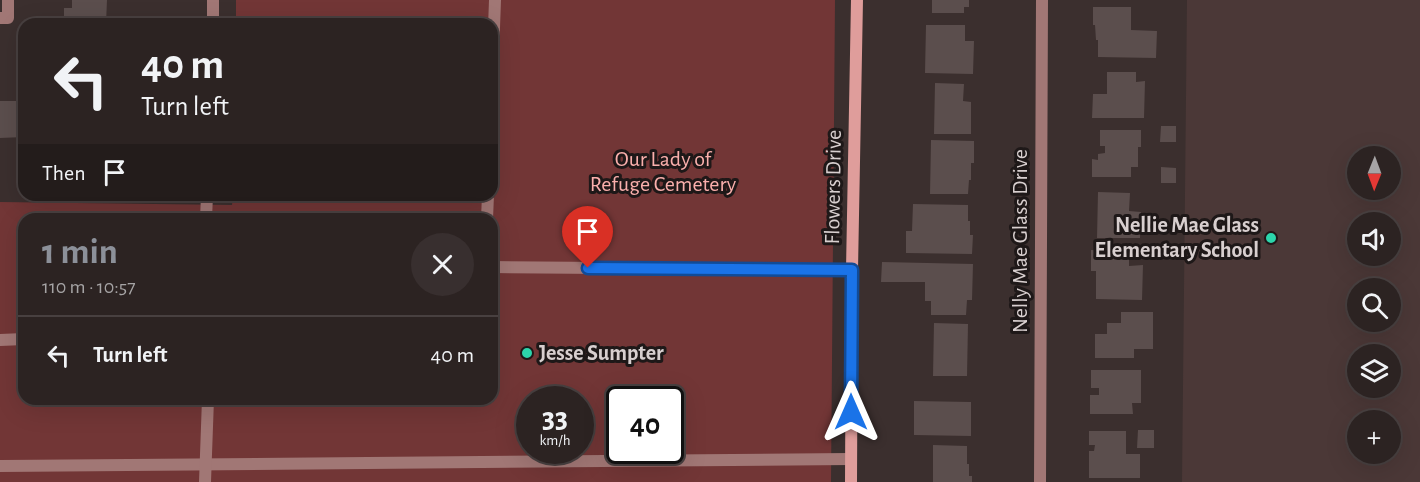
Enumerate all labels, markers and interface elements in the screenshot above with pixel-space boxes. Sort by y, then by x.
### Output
icon: left [42,42,120,120]
text: 40 m [141,44,224,86]
text: Turn left [141,93,229,120]
street label: Flowers Drive [821,129,845,245]
north arrow [1347,146,1401,200]
map controls [1347,146,1401,464]
park label: Our Lady of Refuge Cemetery [590,148,737,195]
street label: Nelly Mae Glass Drive [1009,149,1031,333]
icon: arrive [98,156,131,189]
text: Then [42,162,86,184]
pin [562,206,613,268]
button: sound [1347,212,1401,266]
place label: Nellie Mae Glass Elementary School [1095,214,1259,262]
icon: arrive [571,215,604,248]
marker: Nellie Mae Glass Elementary School [1264,231,1278,245]
button: close [411,233,474,296]
text: 1 min [42,234,118,270]
text: 110 m · 10:57 [42,277,136,297]
button: search [1347,278,1401,332]
icon: left [42,339,75,372]
place label: Jesse Sumpter [539,342,664,364]
text: Turn left [93,344,167,366]
text: 40 m [431,344,474,366]
button: layers [1347,344,1401,398]
marker: Jesse Sumpter [520,346,534,360]
position arrow [819,380,883,444]
speed limit sign: 40 [606,386,684,464]
text: 33 [542,403,568,433]
button: + [1347,410,1401,464]
text: km/h [540,433,570,448]

